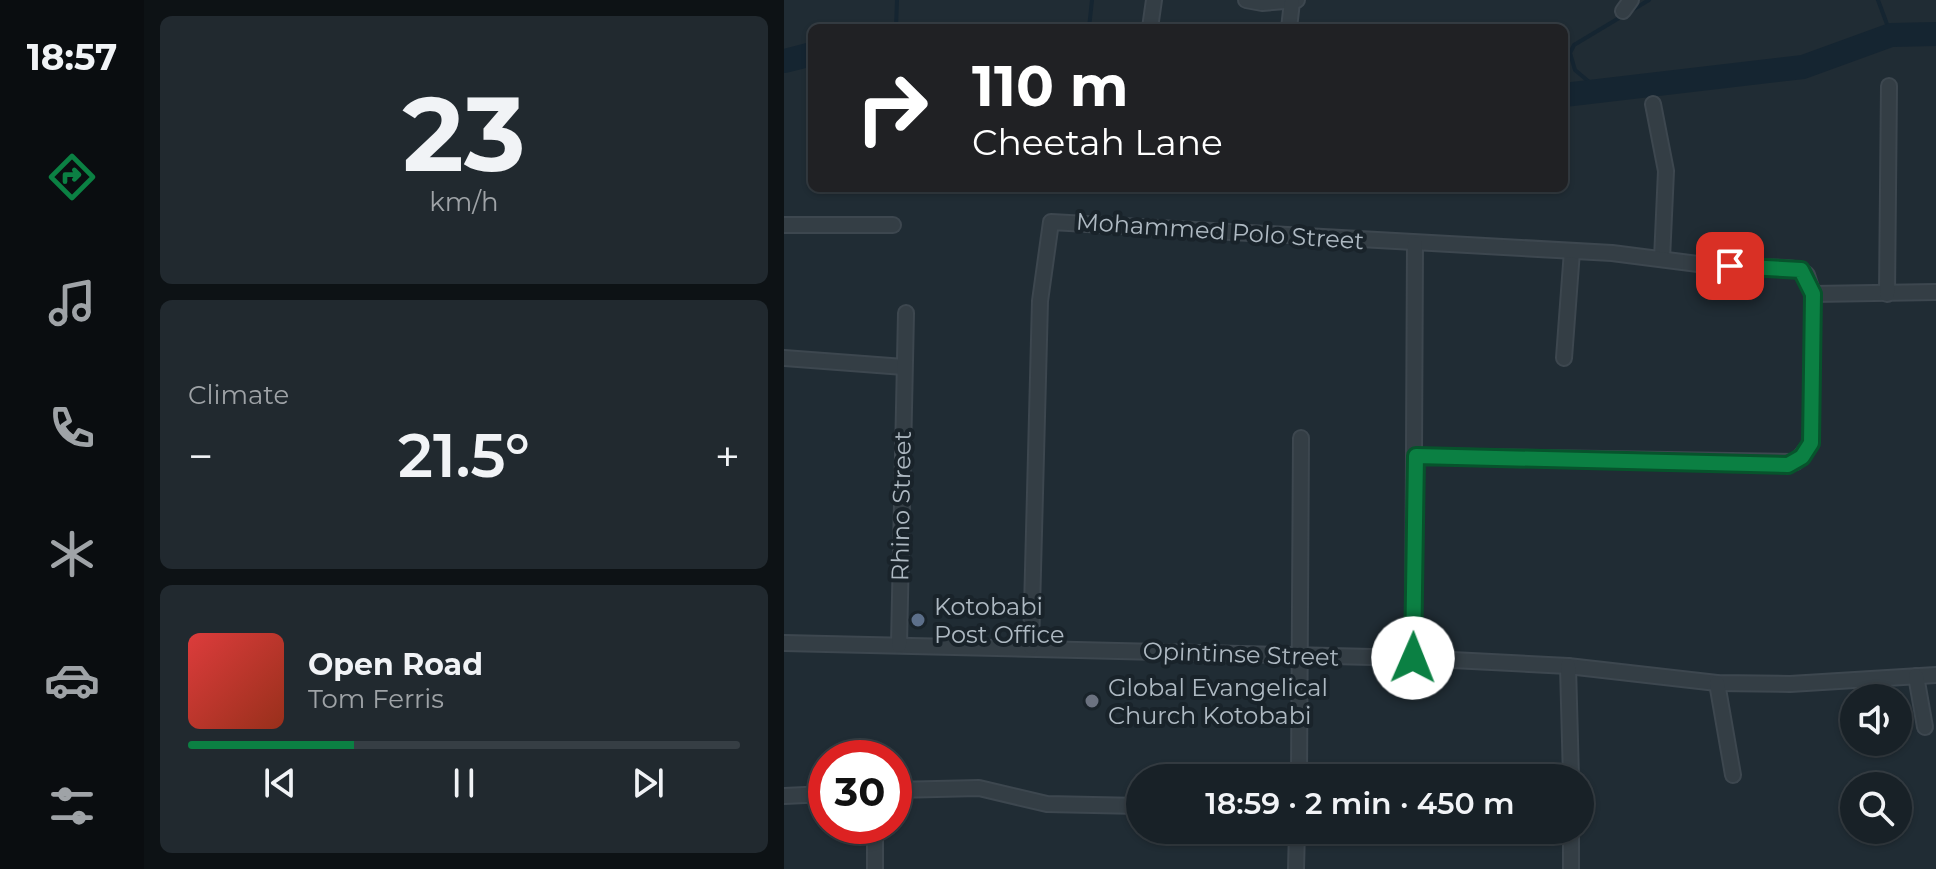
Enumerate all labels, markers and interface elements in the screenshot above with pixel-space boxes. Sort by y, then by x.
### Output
text: 18:57 [27,35,117,79]
text: 110 m [972,52,1129,120]
icon: right [840,56,944,160]
text: 23 [403,70,525,197]
text: Cheetah Lane [972,120,1223,164]
icon: directions [44,149,100,205]
text: km/h [429,186,499,218]
street label: Mohammed Polo Street [1075,206,1365,256]
pin [1696,232,1764,300]
icon: arrive [1708,244,1752,288]
icon: music [44,275,100,331]
text: Climate [188,379,289,411]
icon: phone [44,400,100,456]
text: 21.5° [398,419,530,492]
text: − [188,429,213,483]
text: + [715,429,740,483]
street label: Rhino Street [885,430,917,581]
icon: climate [44,526,100,582]
place label: Kotobabi Post Office [934,592,1064,649]
marker: Kotobabi Post Office [909,611,927,629]
position arrow [1371,616,1455,700]
street label: Opintinse Street [1142,636,1340,672]
text: Open Road [308,646,483,683]
icon: car [44,652,100,708]
place label: Global Evangelical Church Kotobabi [1108,673,1328,730]
text: Tom Ferris [308,683,444,715]
map controls [1840,684,1912,844]
button: sound [1840,684,1912,756]
marker: Global Evangelical Church Kotobabi [1083,692,1101,710]
speed limit sign: 30 [808,740,912,844]
icon: previous [258,761,302,805]
icon: pause [442,761,486,805]
icon: next [626,761,670,805]
button: search [1840,772,1912,844]
icon: filters [44,778,100,834]
text: 18:59 · 2 min · 450 m [1205,785,1515,822]

